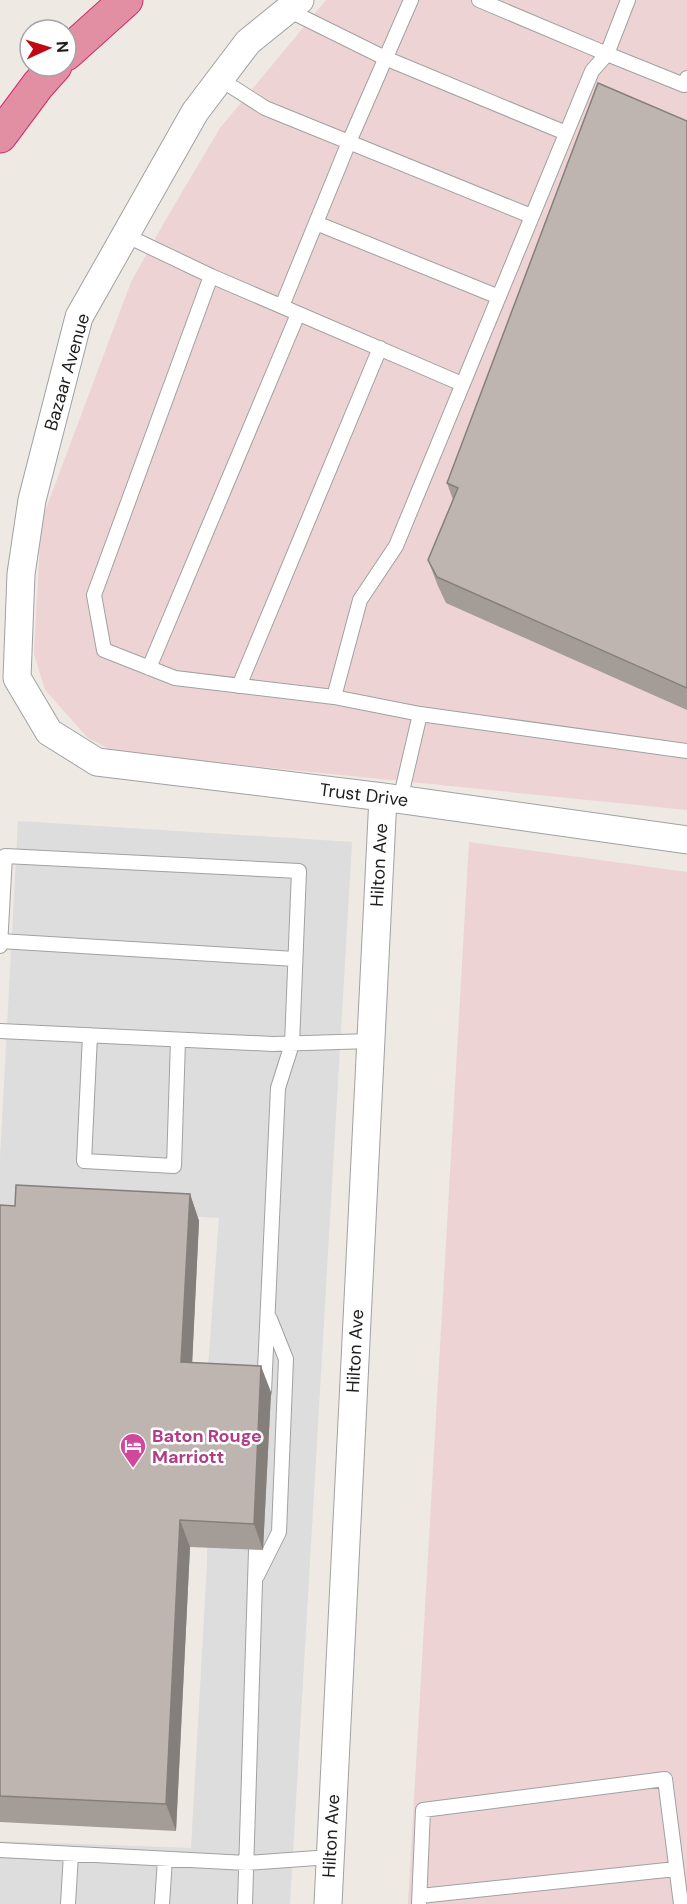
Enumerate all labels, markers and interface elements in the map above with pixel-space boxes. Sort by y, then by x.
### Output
north arrow [18,18,78,78]
text: N [52,40,73,54]
street label: Bazaar Avenue [39,310,95,434]
street label: Trust Drive [318,778,410,812]
street label: Hilton Ave [365,823,393,907]
street label: Hilton Ave [341,1309,369,1393]
place label: Baton Rouge Marriott [152,1424,262,1469]
hotel icon: Baton Rouge Marriott [118,1431,148,1469]
street label: Hilton Ave [317,1794,345,1878]

